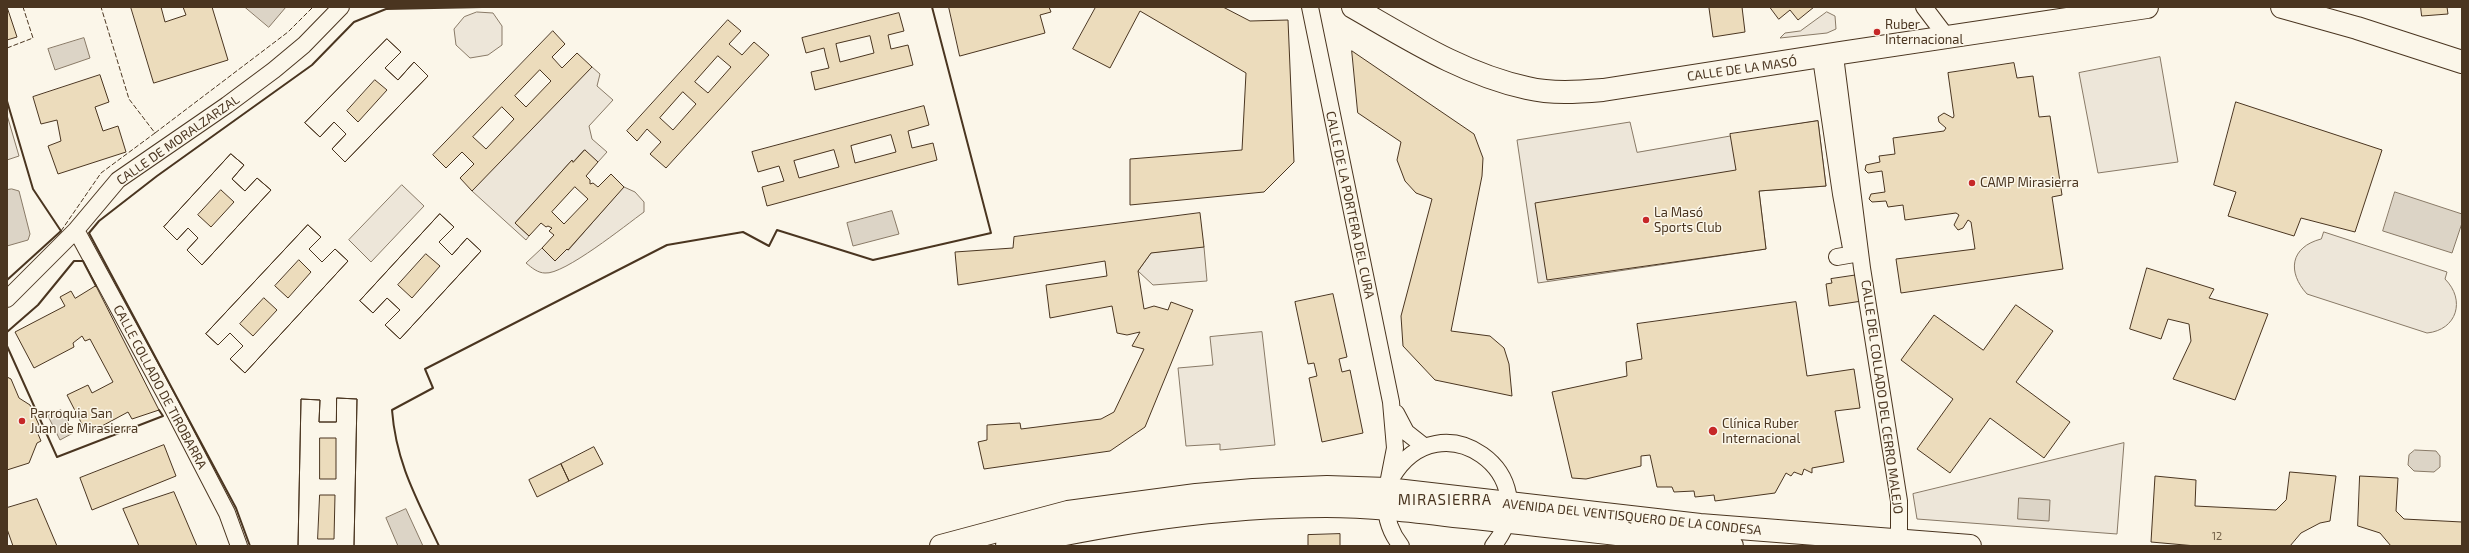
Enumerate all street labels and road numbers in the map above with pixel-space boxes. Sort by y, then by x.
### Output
street label: CALLE DE LA MASÓ [1686,54,1798,84]
street label: CALLE DE MORALZARZAL [114,92,242,188]
street label: CALLE DE LA PORTERA DEL CURA [1322,110,1378,300]
street label: CALLE DEL COLLADO DEL CERRO MALEJO [1858,279,1906,515]
street label: CALLE COLLADO DE TIROBARRA [110,302,210,472]
street label: AVENIDA DEL VENTISQUERO DE LA CONDESA [1502,496,1762,538]

